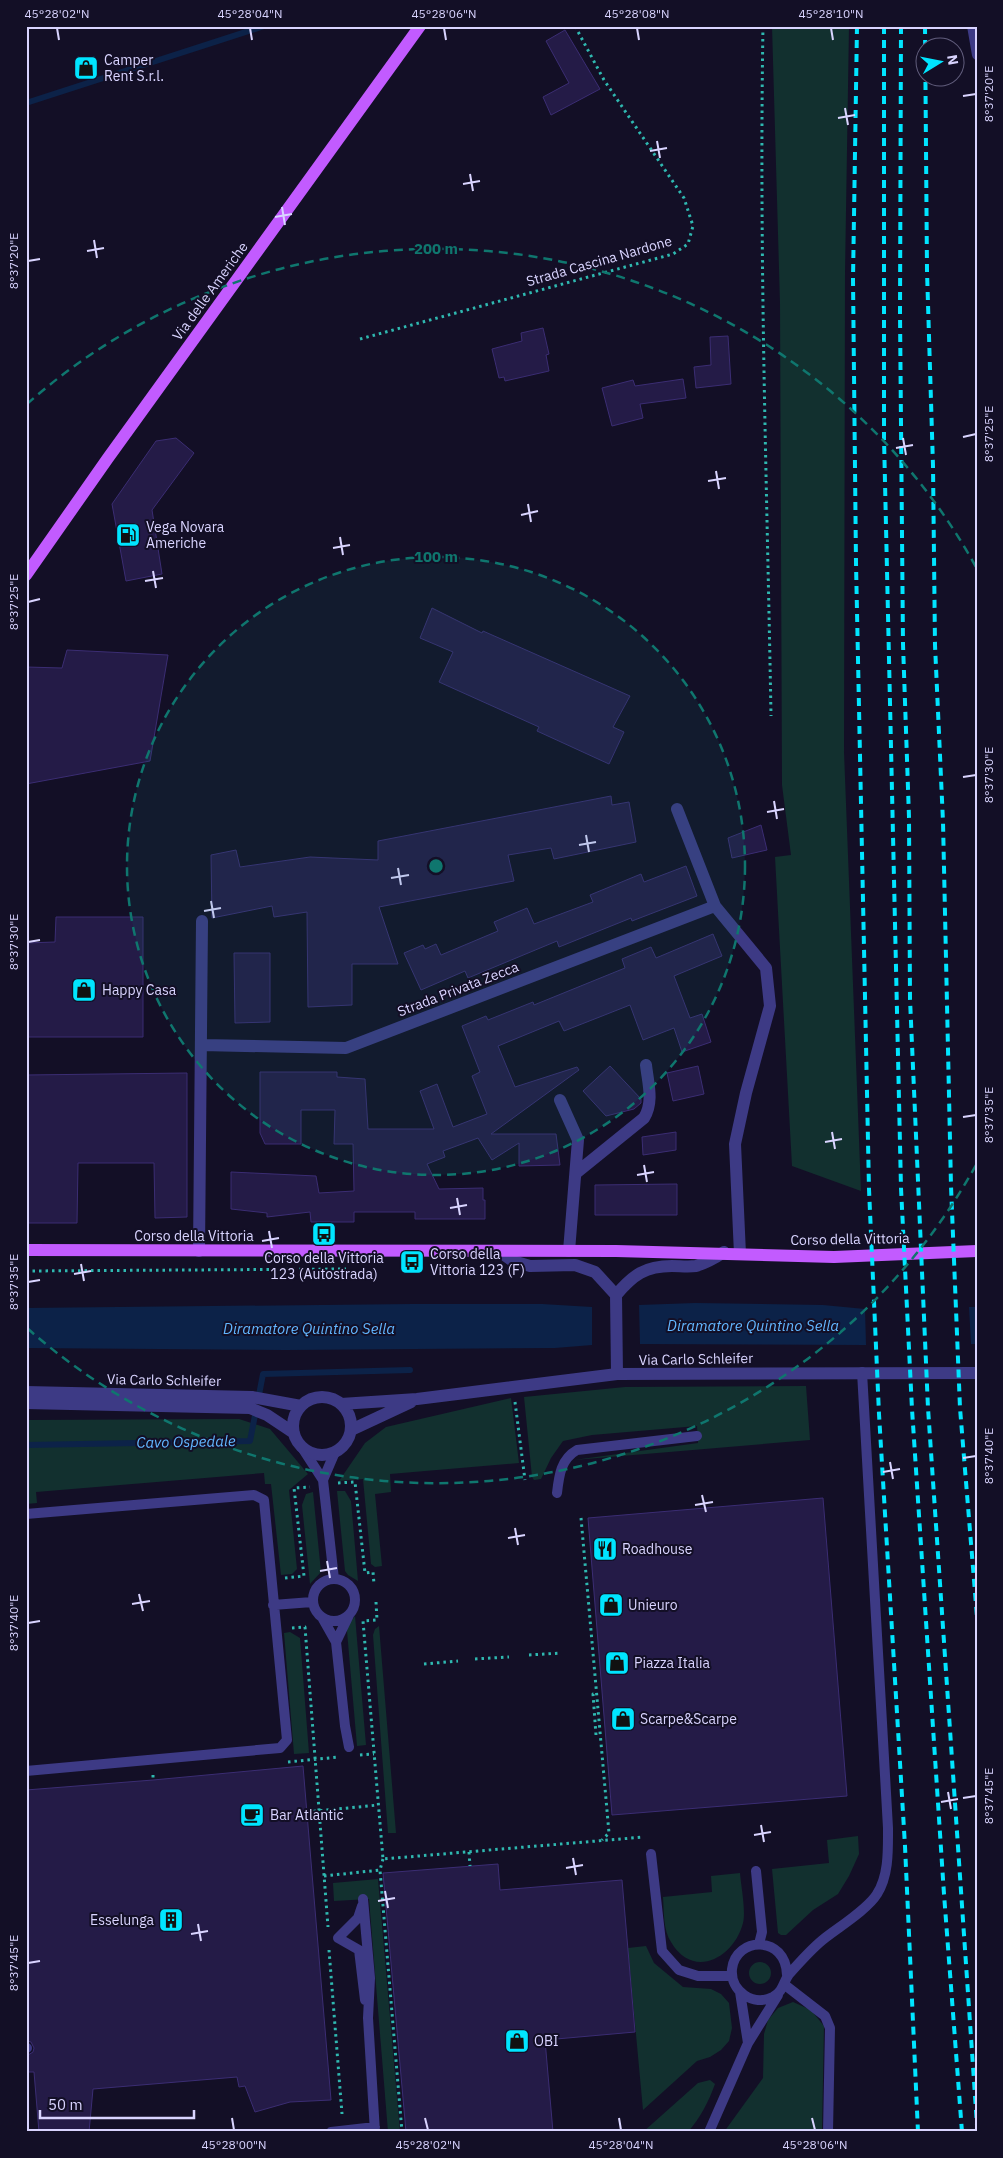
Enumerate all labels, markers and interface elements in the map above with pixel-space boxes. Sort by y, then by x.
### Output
text: 45°28'02"N [24,6,90,21]
text: 45°28'04"N [217,6,283,21]
text: 45°28'06"N [411,6,477,21]
text: 45°28'08"N [604,6,670,21]
text: 45°28'10"N [798,6,864,21]
north arrow [916,38,966,88]
place label: Camper Rent S.r.l. [104,51,164,85]
text: N [943,53,963,66]
shop icon: Camper Rent S.r.l. [73,55,99,81]
text: 8°37'20"E [981,66,996,122]
street label: Strada Cascina Nardone [524,231,674,290]
text: 8°37'20"E [6,233,21,289]
street label: Via delle Americhe [168,238,252,344]
text: 200 m [414,239,458,258]
text: 8°37'25"E [981,406,996,462]
place label: Vega Novara Americhe [146,518,225,552]
fuel station icon: Vega Novara Americhe [115,522,141,548]
text: 100 m [414,547,458,566]
text: 8°37'25"E [6,574,21,630]
text: 8°37'30"E [981,747,996,803]
centre of rings [427,857,445,875]
text: 8°37'30"E [6,914,21,970]
street label: Strada Privata Zecca [395,957,522,1020]
shop icon: Happy Casa [71,977,97,1003]
place label: Happy Casa [102,981,177,999]
text: 8°37'35"E [981,1087,996,1143]
bus stop icon: Corso della Vittoria 123 (Autostrada) [311,1221,337,1247]
street label: Corso della Vittoria [134,1227,254,1245]
street label: Corso della Vittoria [790,1229,910,1249]
place label: Corso della Vittoria 123 (F) [430,1245,525,1279]
place label: Corso della Vittoria 123 (Autostrada) [264,1249,384,1283]
bus stop icon: Corso della Vittoria 123 (F) [399,1249,425,1275]
text: 8°37'35"E [6,1254,21,1310]
water label: Diramatore Quintino Sella [667,1316,839,1335]
water label: Diramatore Quintino Sella [223,1319,395,1338]
street label: Via Carlo Schleifer [639,1349,753,1369]
street label: Via Carlo Schleifer [107,1370,221,1390]
text: 8°37'40"E [981,1428,996,1484]
water label: Cavo Ospedale [136,1431,236,1452]
restaurant icon: Roadhouse [592,1536,618,1562]
place label: Roadhouse [622,1540,693,1558]
shop icon: Unieuro [598,1592,624,1618]
text: 8°37'40"E [6,1595,21,1651]
place label: Unieuro [628,1596,678,1614]
shop icon: Piazza Italia [604,1650,630,1676]
place label: Piazza Italia [634,1654,711,1672]
shop icon: Scarpe&Scarpe [610,1706,636,1732]
place label: Scarpe&Scarpe [640,1710,737,1728]
text: 8°37'45"E [981,1768,996,1824]
cafe icon: Bar Atlantic [239,1802,265,1828]
place label: Bar Atlantic [270,1806,344,1824]
building icon: Esselunga [158,1907,184,1933]
place label: Esselunga [90,1911,155,1929]
text: 8°37'45"E [6,1935,21,1991]
shop icon: OBI [504,2028,530,2054]
place label: OBI [534,2032,559,2050]
scale bar [40,2088,194,2120]
text: 50 m [48,2095,83,2114]
text: 45°28'00"N [201,2137,267,2152]
text: 45°28'02"N [395,2137,461,2152]
text: 45°28'04"N [588,2137,654,2152]
text: 45°28'06"N [782,2137,848,2152]

